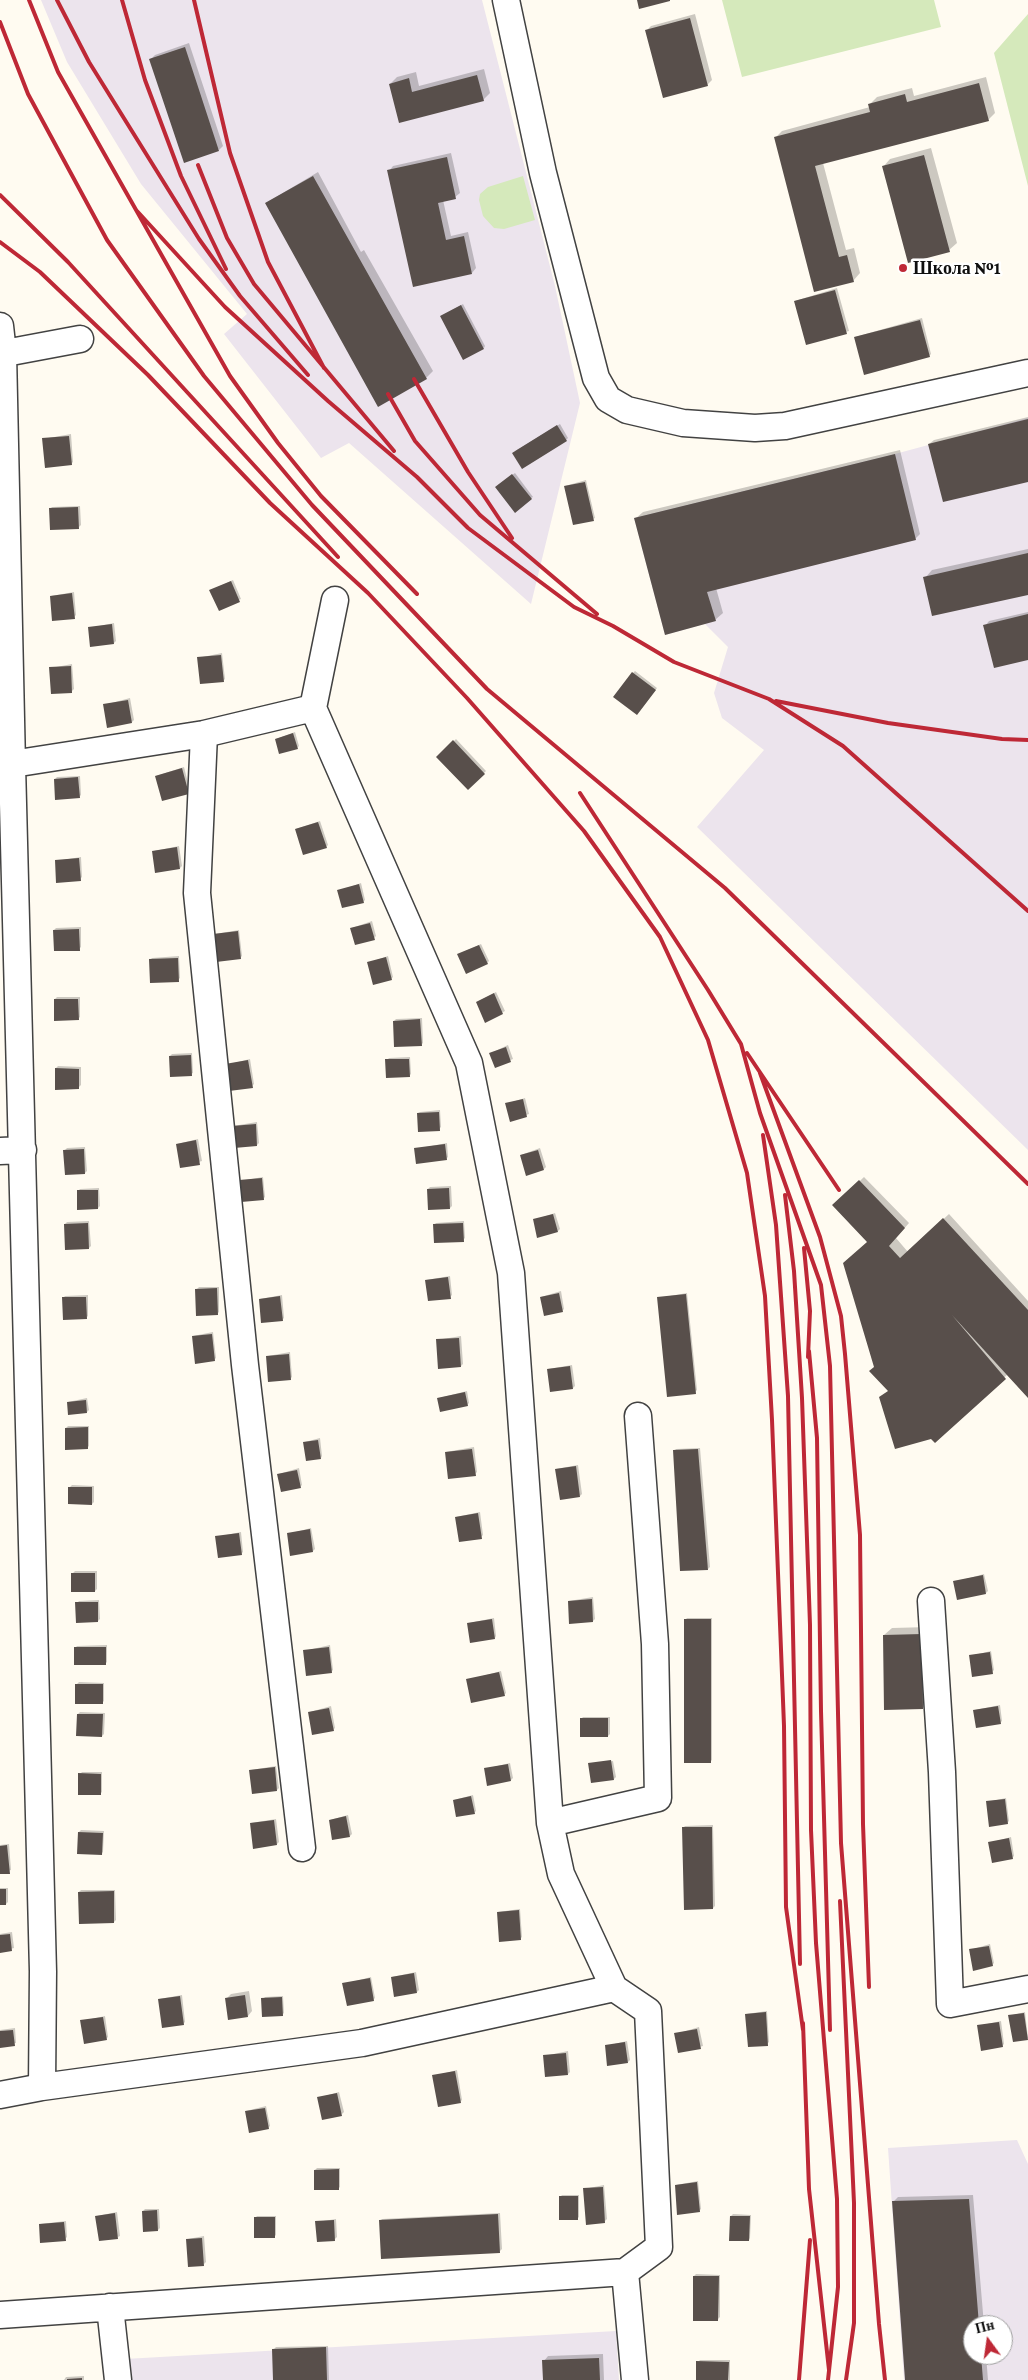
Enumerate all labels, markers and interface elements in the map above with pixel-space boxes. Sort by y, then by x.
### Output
place label: Школа №1 [913,257,1000,279]
marker: Школа №1 [897,262,909,274]
north arrow [963,2315,1013,2365]
text: Пн [973,2316,996,2336]

